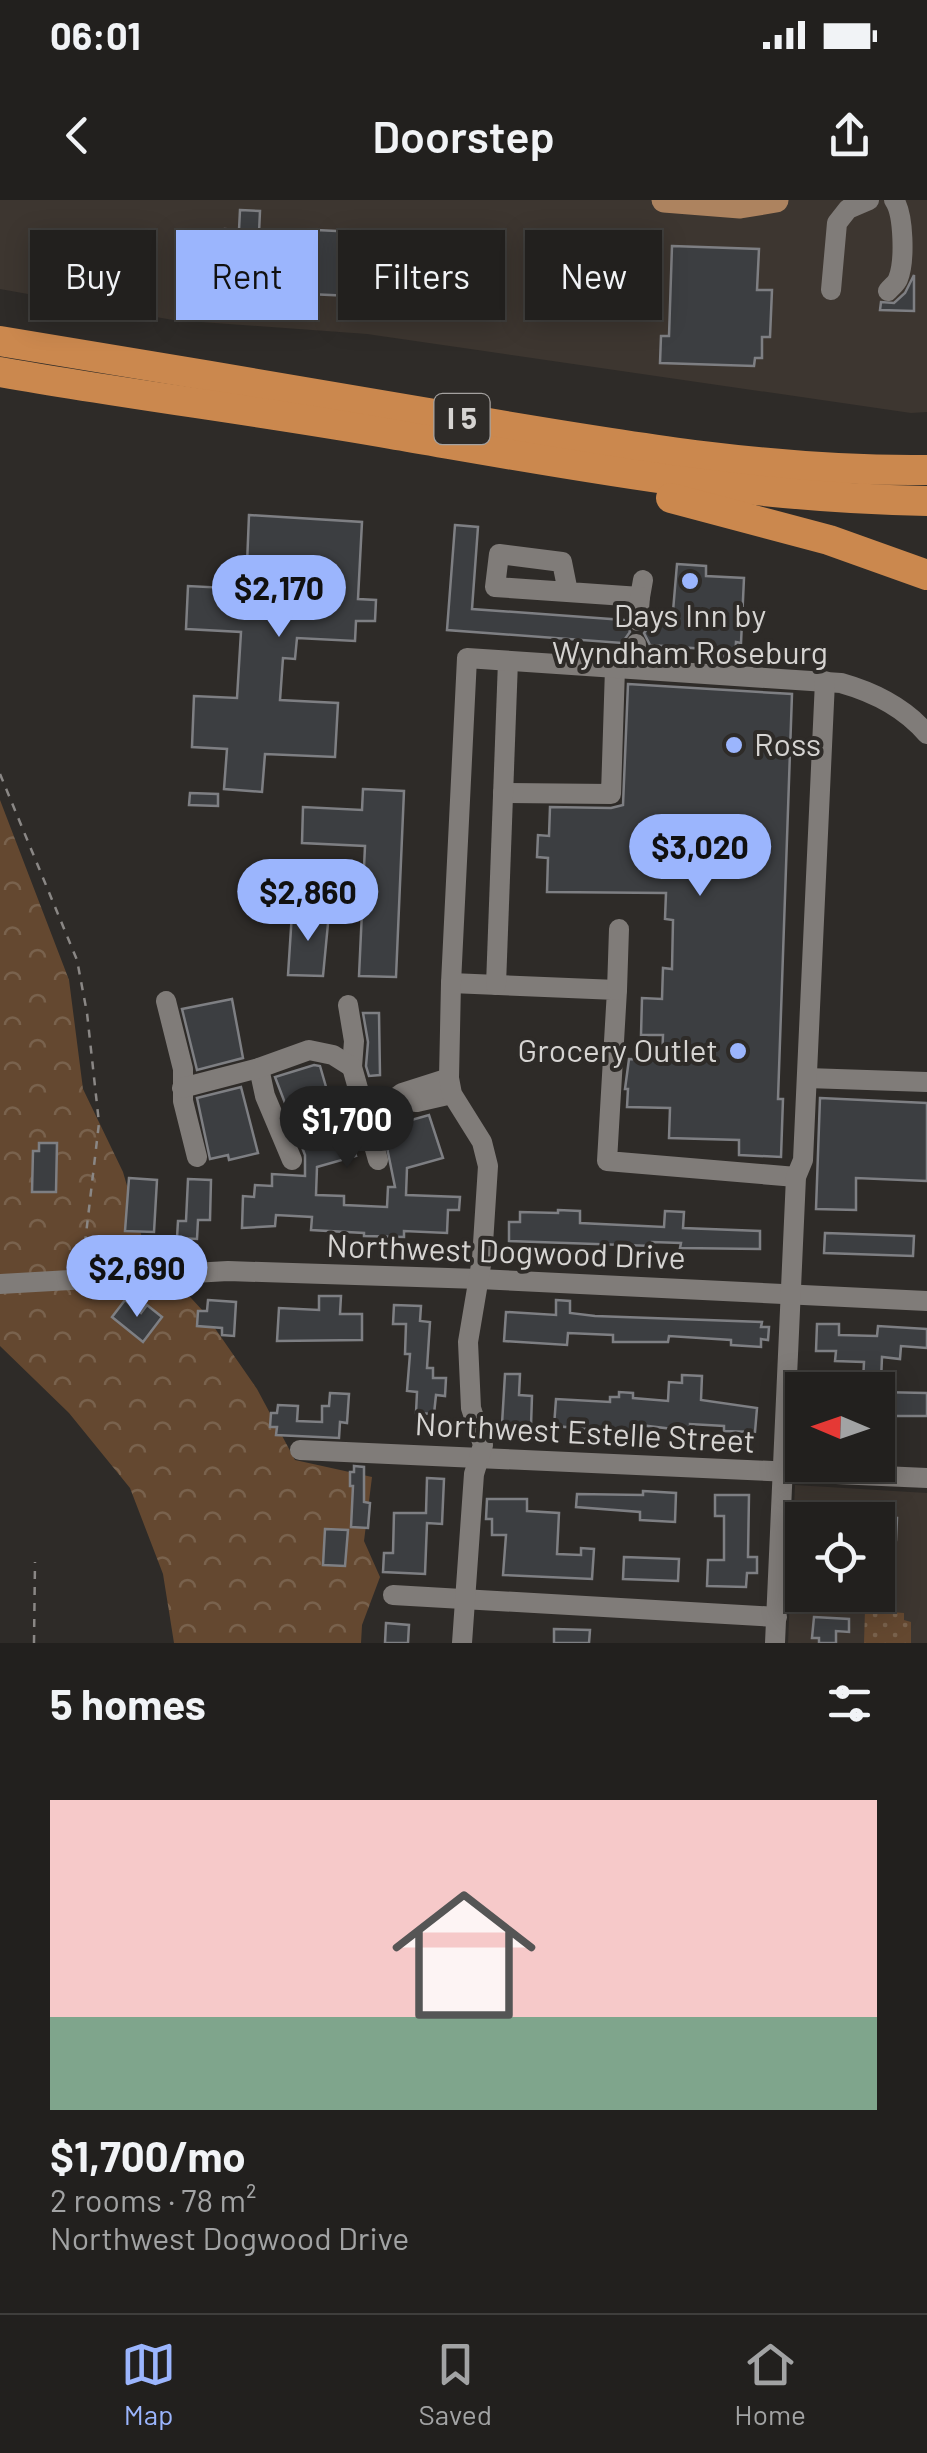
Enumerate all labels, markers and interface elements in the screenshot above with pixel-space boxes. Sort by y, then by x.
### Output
text: 06:01 [50,12,141,58]
icon: back [50,108,105,163]
text: Doorstep [372,108,555,162]
icon: share [822,108,877,163]
chip: Buy [30,230,156,320]
chip: Rent [176,230,318,320]
chip: Filters [338,230,505,320]
chip: New [525,230,662,320]
road number: I 5 [434,394,490,444]
pin: $2,170 [198,555,360,640]
text: $2,170 [234,568,324,606]
marker: Days Inn by Wyndham Roseburg [679,570,701,592]
place label: Days Inn by Wyndham Roseburg [552,595,828,670]
place label: Ross [754,724,821,762]
marker: Ross [723,734,745,756]
pin: $3,020 [619,814,781,899]
text: $3,020 [651,827,749,865]
pin: $2,860 [227,859,389,944]
text: $2,860 [259,872,357,910]
place label: Grocery Outlet [518,1030,718,1068]
marker: Grocery Outlet [727,1040,749,1062]
pin: $1,700 [266,1086,428,1171]
text: $1,700 [302,1099,392,1137]
street label: Northwest Dogwood Drive [326,1225,686,1275]
pin: $2,690 [56,1235,218,1320]
text: $2,690 [88,1248,186,1286]
north arrow [785,1372,895,1482]
map controls [785,1372,895,1612]
street label: Northwest Estelle Street [414,1403,756,1459]
button: locate [785,1502,895,1612]
icon: filters [822,1676,877,1731]
text: 5 homes [50,1678,206,1728]
icon: home [374,1865,554,2045]
text: $1,700/mo [50,2130,246,2180]
text: 2 rooms · 78 m² [50,2180,256,2218]
text: Northwest Dogwood Drive [50,2218,409,2256]
tab: Map [121,2337,176,2431]
tab: Saved [419,2337,492,2431]
tab: Home [734,2337,806,2431]

